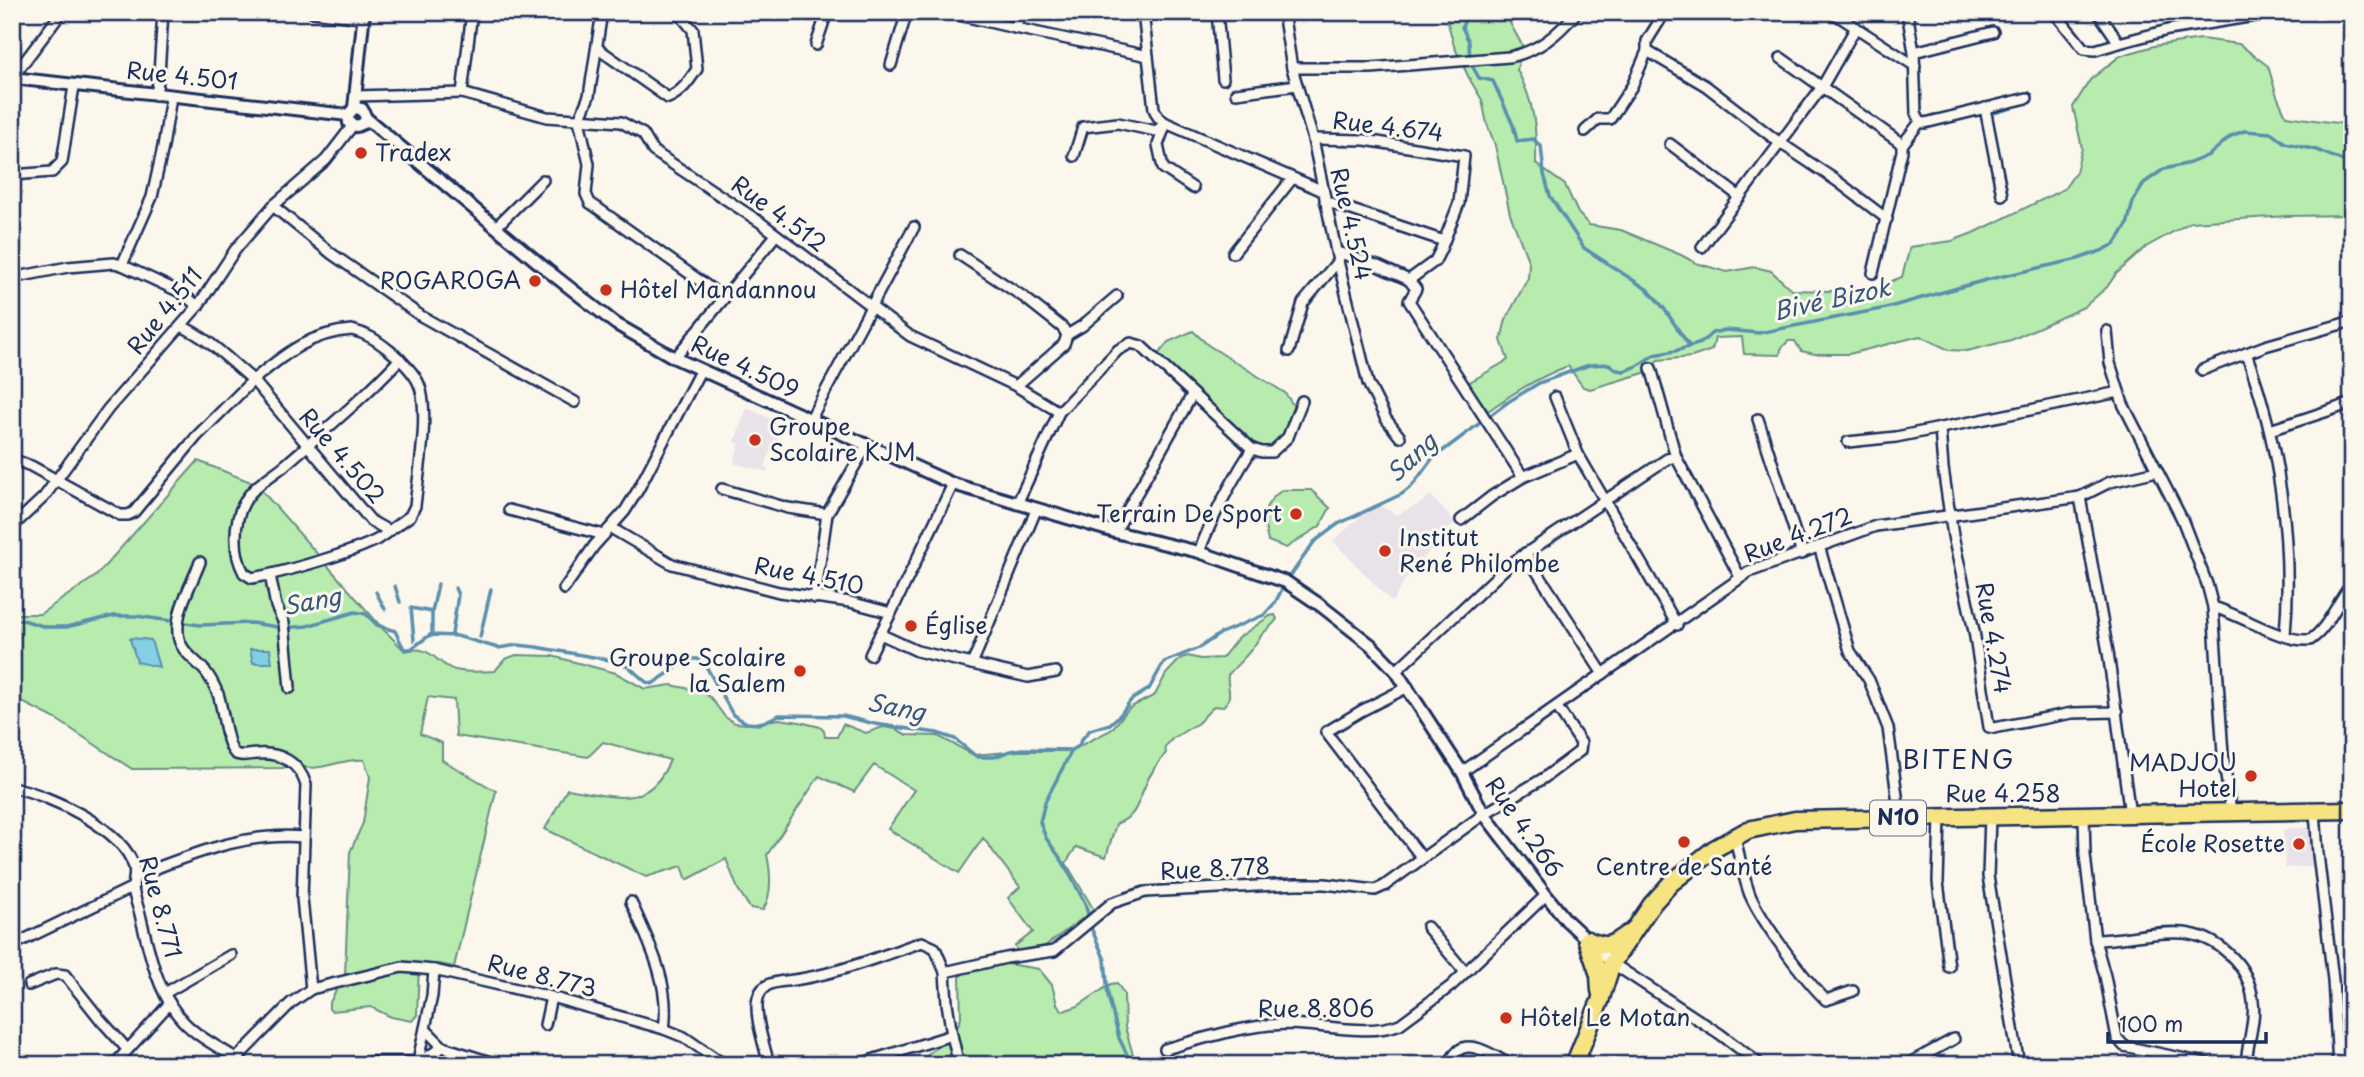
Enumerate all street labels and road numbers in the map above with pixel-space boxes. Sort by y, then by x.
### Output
street label: Rue 4.501 [125,51,239,98]
street label: Rue 4.674 [1331,101,1446,150]
street label: Rue 4.524 [1323,164,1382,283]
street label: Rue 4.512 [725,166,835,259]
street label: Rue 4.511 [118,259,210,361]
street label: Rue 4.509 [686,325,805,406]
street label: Rue 4.502 [292,399,395,511]
street label: Rue 4.272 [1738,497,1857,570]
street label: Rue 4.510 [751,547,867,602]
street label: Rue 4.274 [1967,579,2021,696]
street label: Rue 4.266 [1478,769,1573,884]
street label: Rue 4.258 [1946,775,2060,810]
road number: N10 [1870,800,1926,836]
street label: Rue 8.778 [1159,847,1271,888]
street label: Rue 8.771 [131,852,192,961]
street label: Rue 8.773 [484,944,601,1005]
street label: Rue 8.806 [1258,990,1374,1025]

